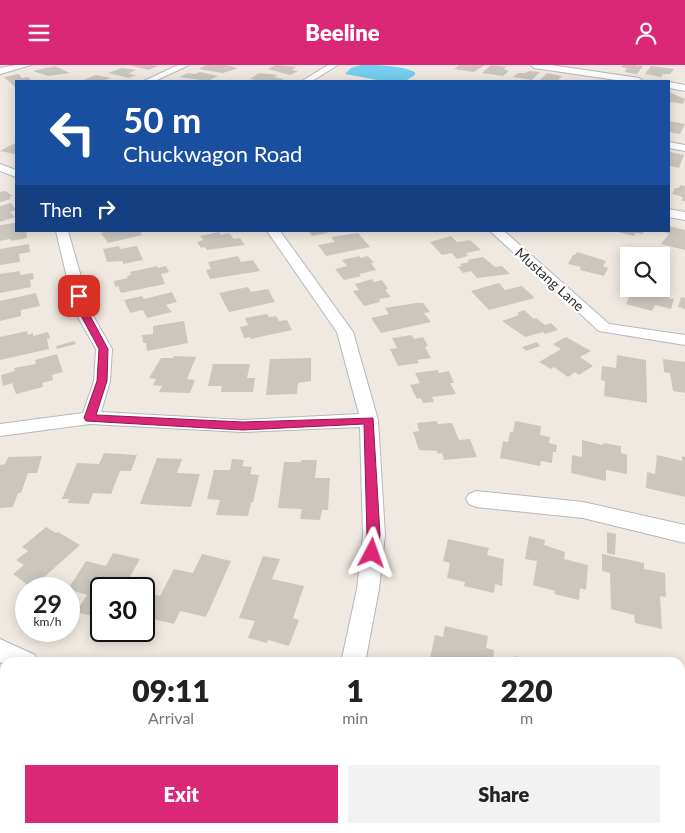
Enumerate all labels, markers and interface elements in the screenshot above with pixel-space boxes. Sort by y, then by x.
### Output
icon: menu [25,19,53,47]
text: Beeline [305,19,380,46]
icon: person [632,19,660,47]
text: 50 m [123,98,201,140]
icon: left [40,100,105,165]
text: Chuckwagon Road [123,140,302,167]
icon: right [92,195,120,223]
text: Then [40,198,82,221]
street label: Mustang Lane [512,244,588,314]
map controls [620,247,670,297]
button: search [620,247,670,297]
pin [58,275,100,317]
icon: arrive [65,282,93,310]
position arrow [345,526,397,578]
speed limit sign: 30 [90,577,155,642]
text: 29 [33,588,62,618]
text: km/h [33,614,62,629]
text: 09:11 [132,672,210,708]
text: 1 [346,672,364,708]
text: 220 [500,672,553,708]
text: Arrival [148,708,194,727]
text: min [342,708,368,727]
text: m [520,708,533,727]
button: Exit [25,765,338,823]
button: Share [348,765,660,823]

